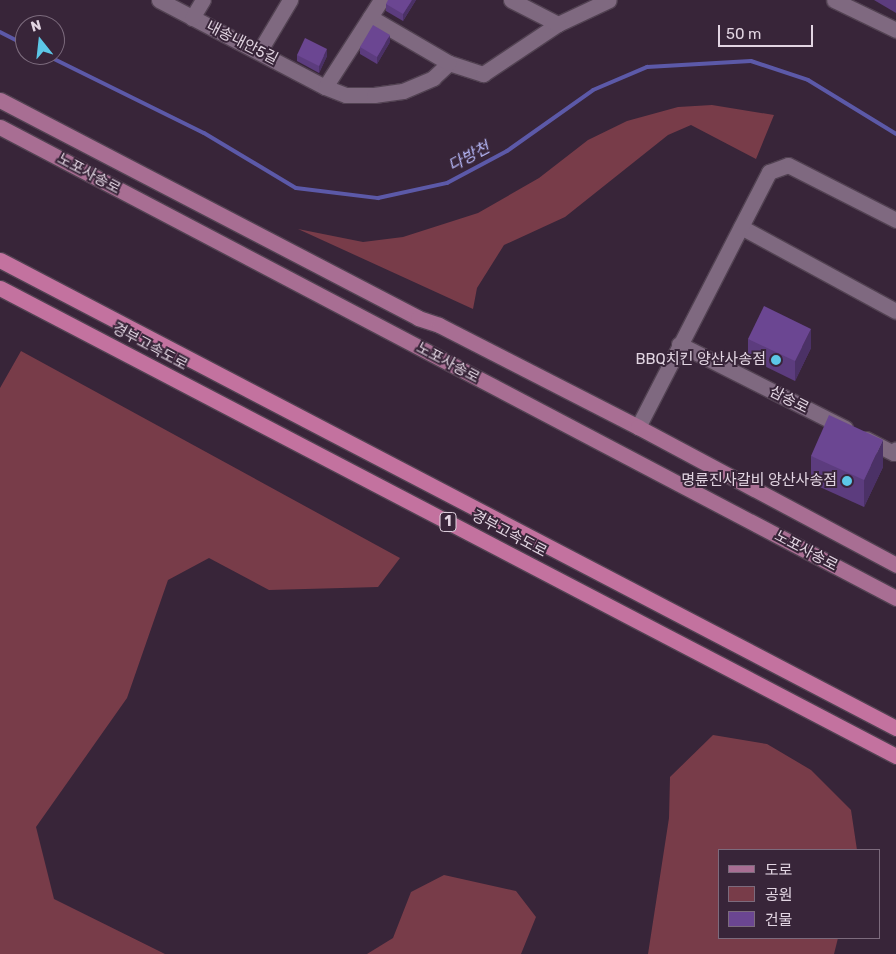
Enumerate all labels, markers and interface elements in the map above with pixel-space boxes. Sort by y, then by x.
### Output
north arrow [15,15,65,65]
scale bar [721,15,816,47]
text: N [29,17,43,36]
street label: 내송내안5길 [203,17,281,69]
text: 50 m [726,25,761,43]
water label: 다방천 [445,138,493,176]
street label: 노포사송로 [54,150,124,198]
street label: 경부고속도로 [109,320,191,374]
street label: 노포사송로 [413,339,483,387]
place label: BBQ치킨 양산사송점 [636,351,766,369]
marker: BBQ치킨 양산사송점 [770,354,782,366]
street label: 삼송로 [766,383,812,417]
place label: 명륜진사갈비 양산사송점 [682,472,837,490]
marker: 명륜진사갈비 양산사송점 [841,475,853,487]
street label: 경부고속도로 [468,507,550,561]
road number: 1 [439,511,457,534]
street label: 노포사송로 [771,527,841,575]
legend [718,849,881,939]
text: 도로 [765,861,793,879]
text: 공원 [765,886,793,904]
text: 건물 [765,911,793,929]

